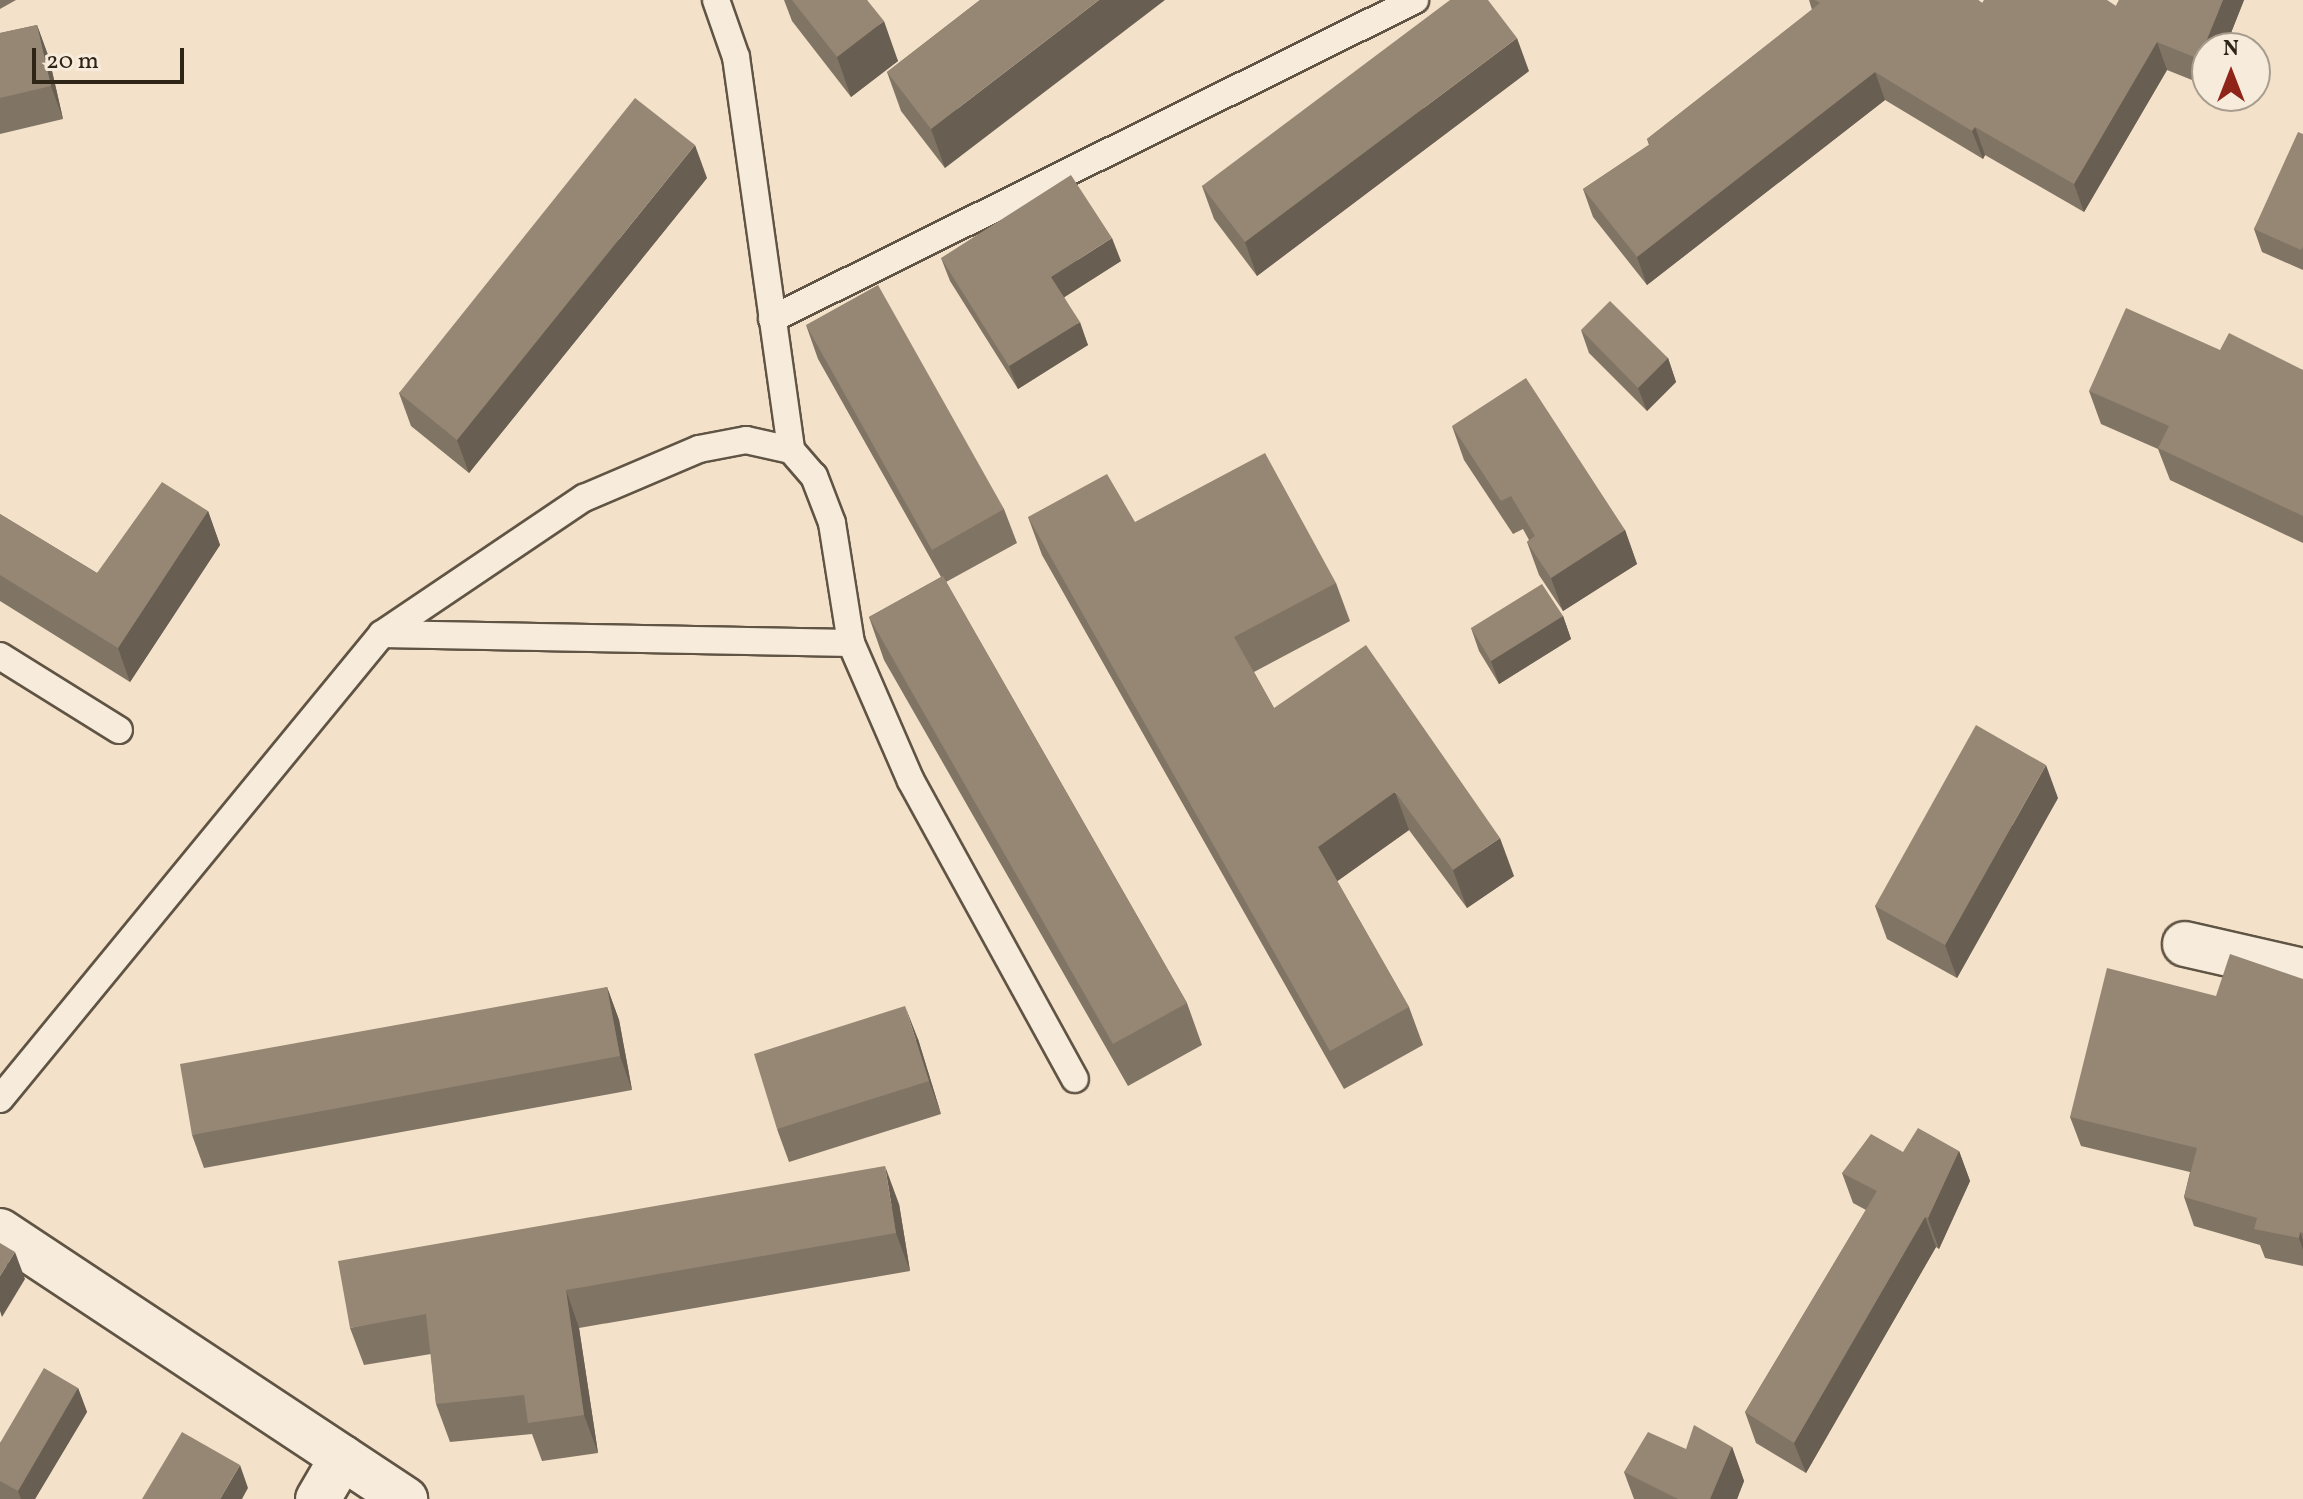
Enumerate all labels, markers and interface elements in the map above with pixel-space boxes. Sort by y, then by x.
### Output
scale bar [36,32,188,82]
north arrow [2191,32,2271,112]
text: N [2223,34,2239,65]
text: 20 m [46,45,99,79]

